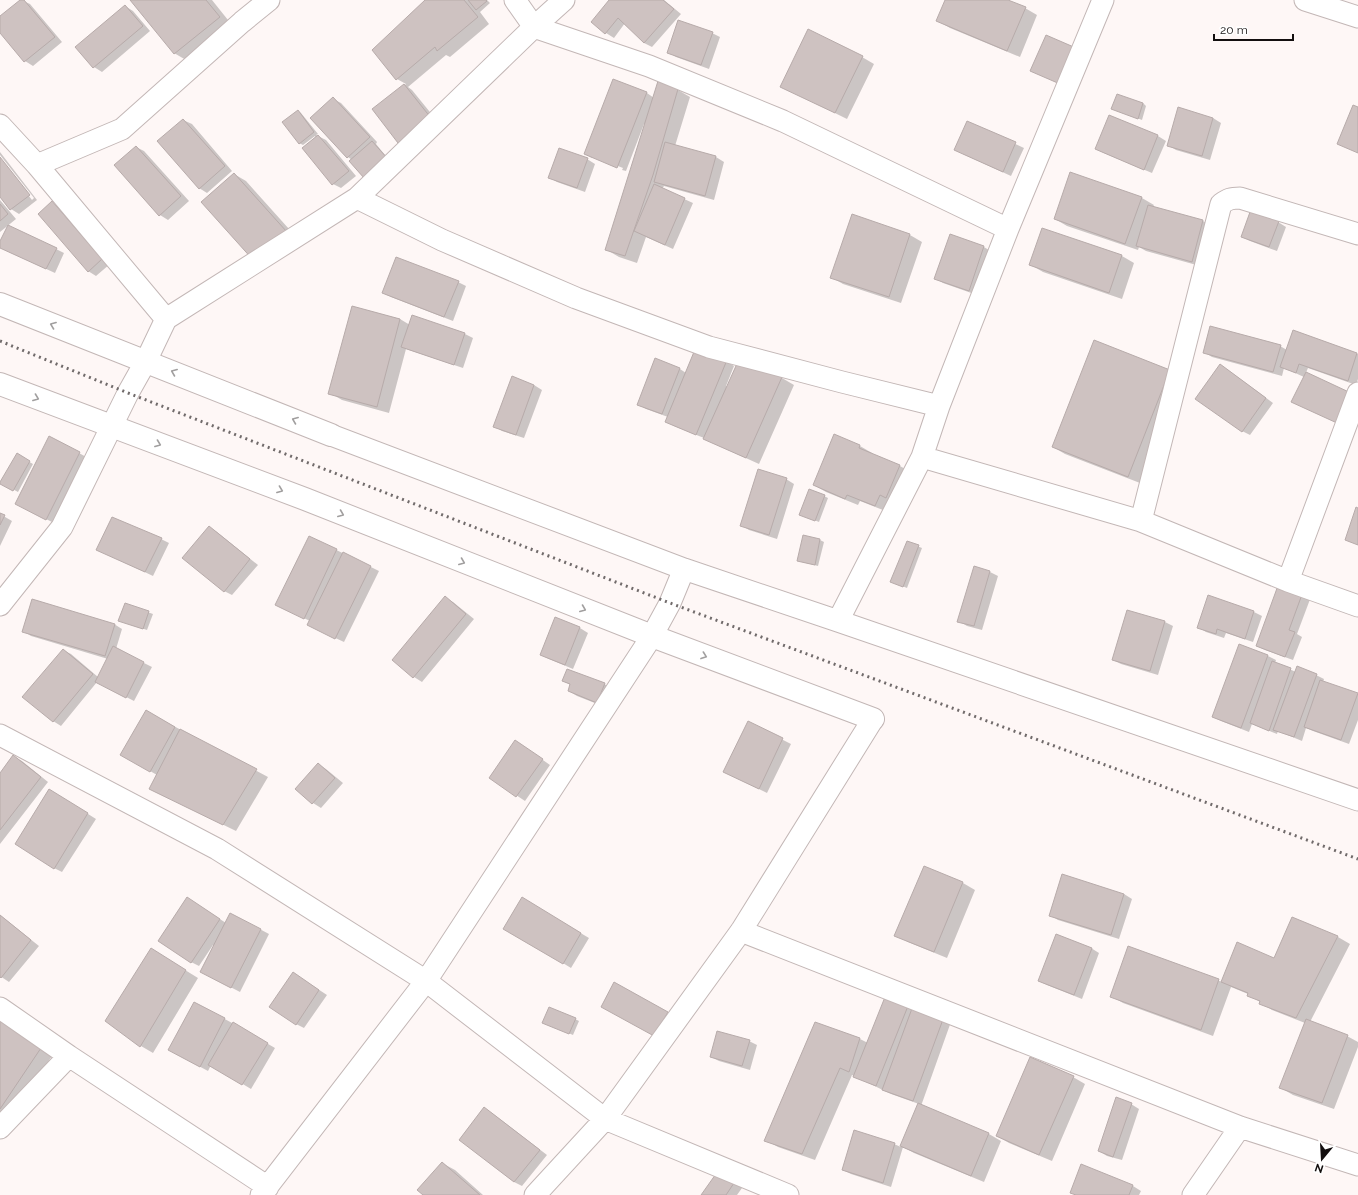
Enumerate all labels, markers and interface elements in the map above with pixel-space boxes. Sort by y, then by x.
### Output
scale bar [1214,16,1293,42]
text: 20 m [1220,23,1248,37]
one-way arrow [50,321,57,329]
one-way arrow [171,369,178,377]
one-way arrow [33,393,40,401]
one-way arrow [292,417,299,425]
one-way arrow [154,440,161,448]
one-way arrow [276,485,283,493]
one-way arrow [338,509,345,517]
one-way arrow [459,557,466,565]
one-way arrow [580,605,587,613]
one-way arrow [701,652,708,660]
north arrow [1302,1139,1342,1179]
text: N [1313,1161,1325,1176]

